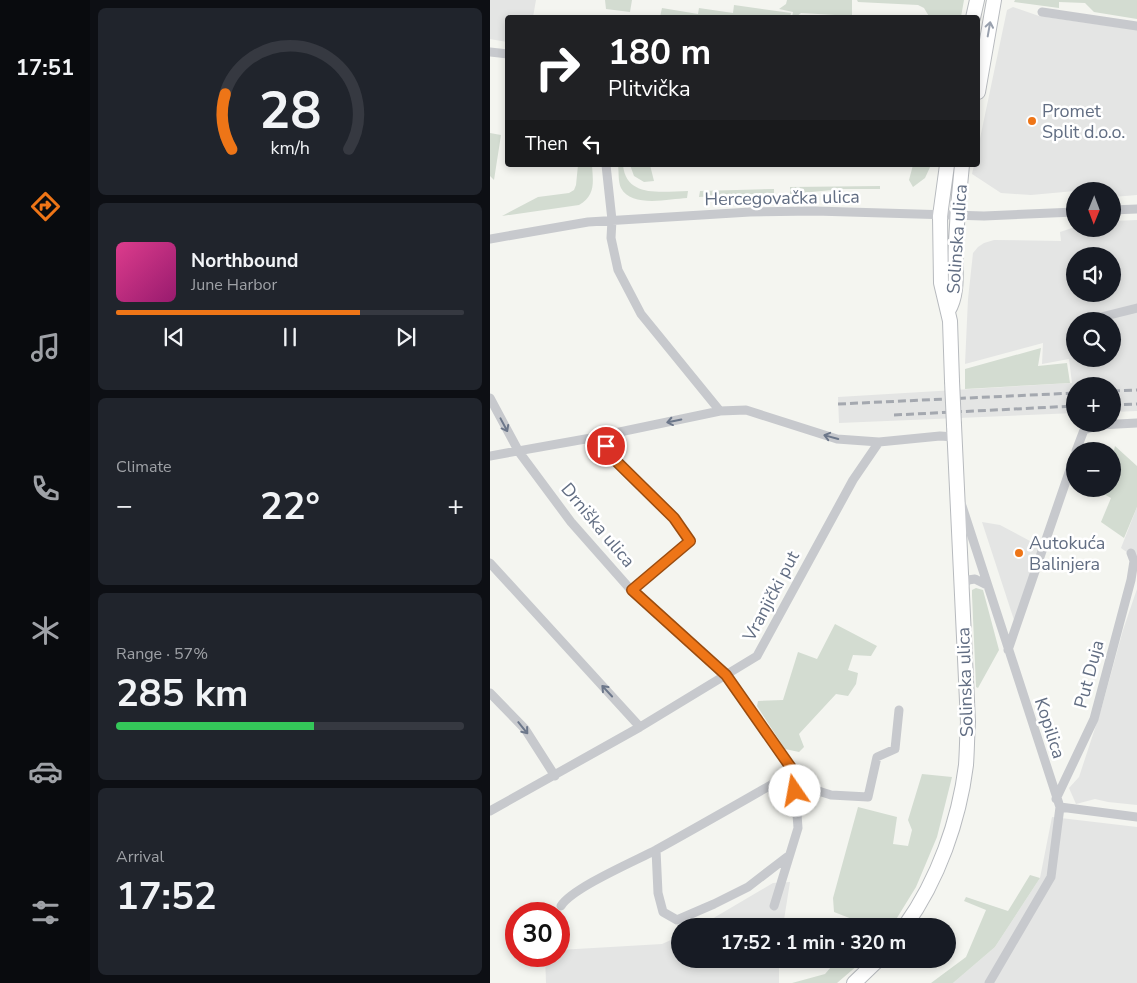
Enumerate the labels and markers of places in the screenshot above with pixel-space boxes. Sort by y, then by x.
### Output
place label: Promet Split d.o.o. [1042,99,1125,144]
marker: Promet Split d.o.o. [1026,115,1038,127]
pin [585,425,627,467]
place label: Autokuća Balinjera [1029,531,1105,576]
marker: Autokuća Balinjera [1013,547,1025,559]

